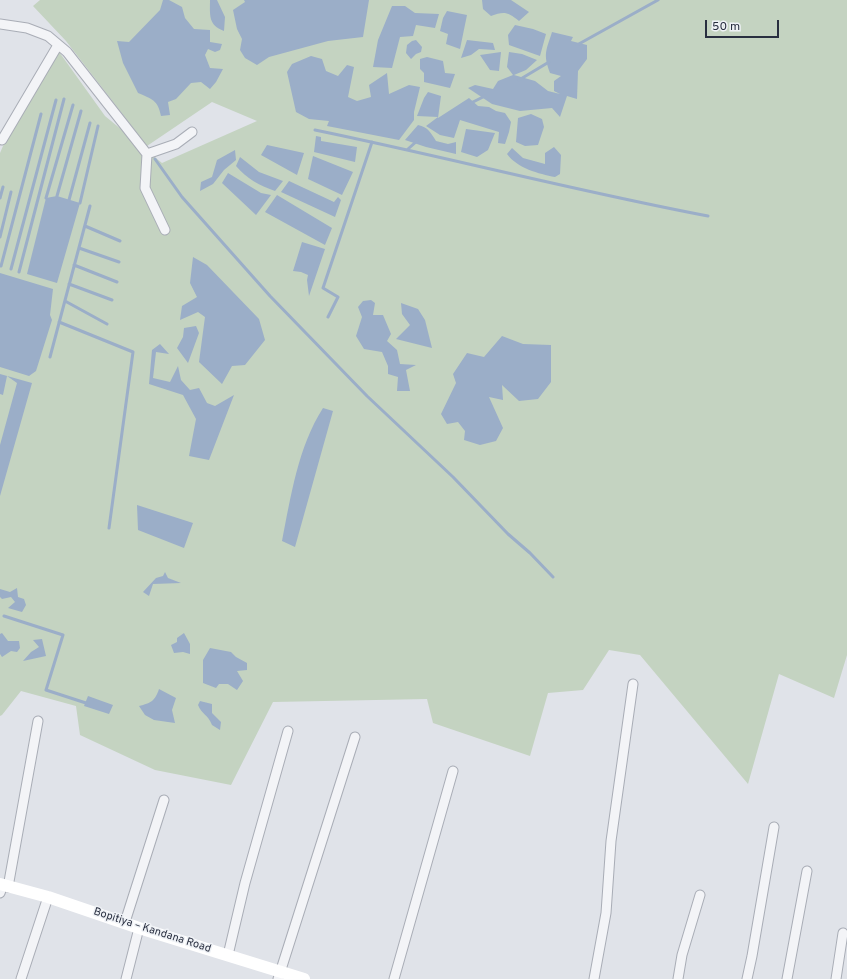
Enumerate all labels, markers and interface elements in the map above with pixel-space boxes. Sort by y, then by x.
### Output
scale bar [707,12,781,38]
text: 50 m [712,19,740,35]
street label: Bopitiya – Kandana Road [92,906,212,956]

